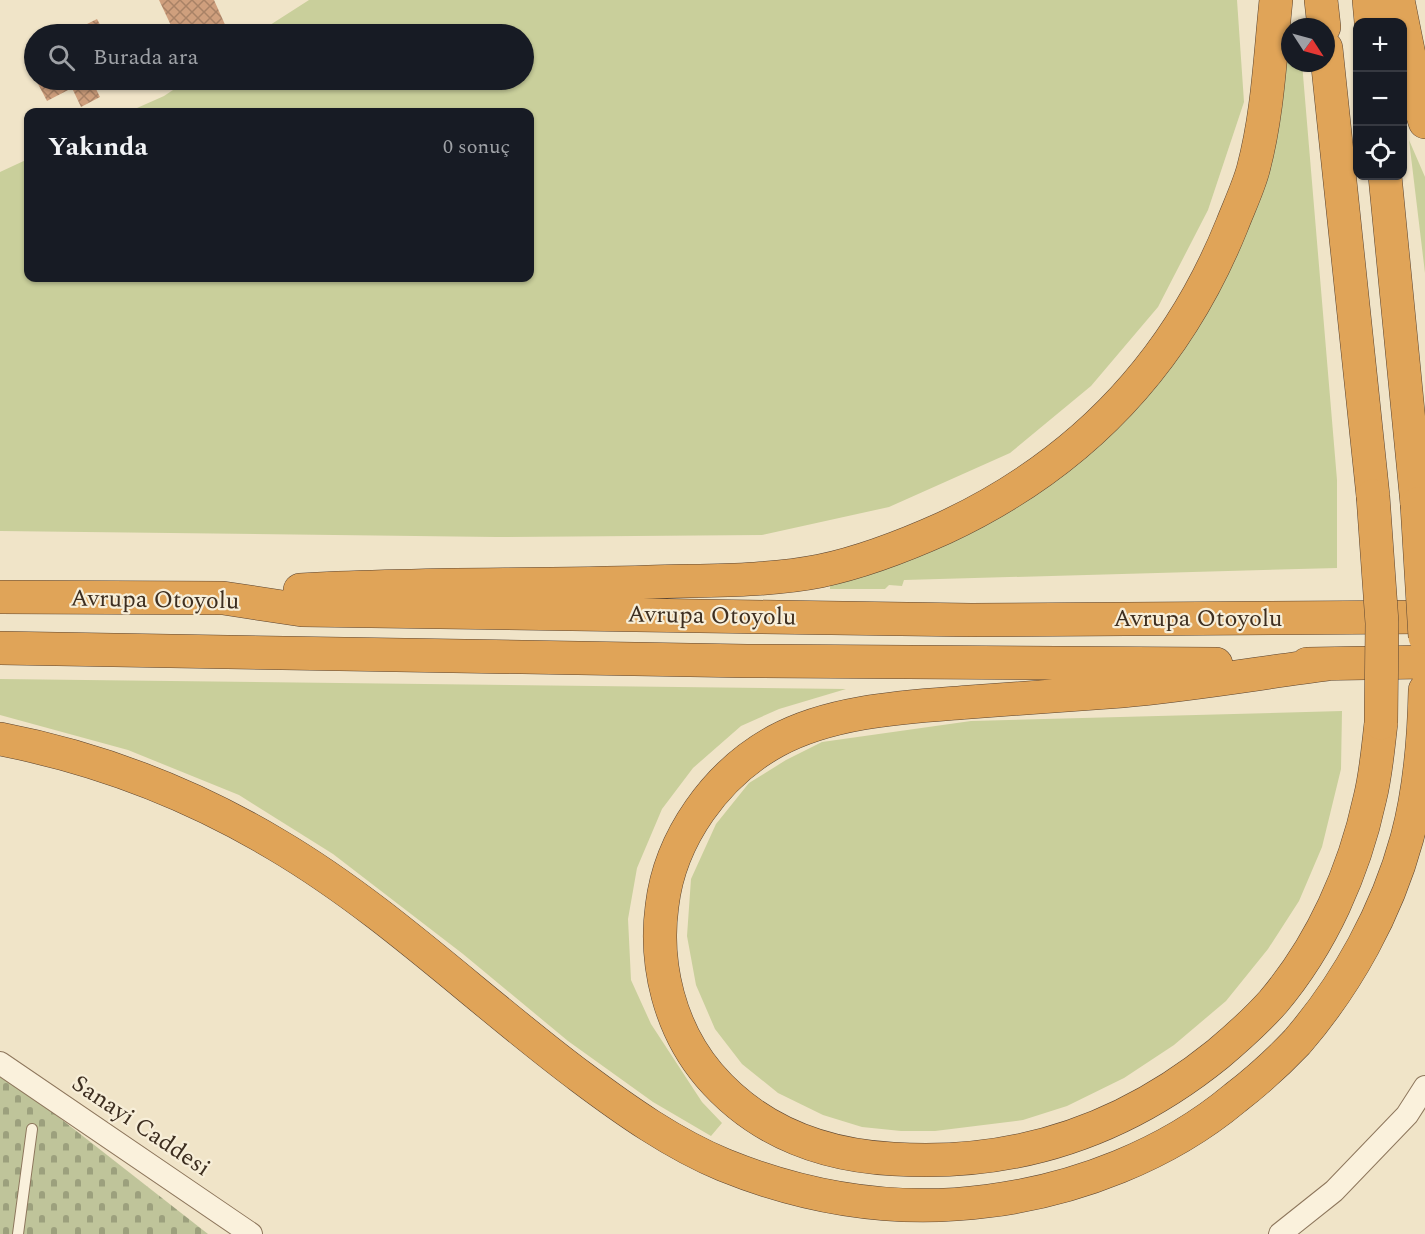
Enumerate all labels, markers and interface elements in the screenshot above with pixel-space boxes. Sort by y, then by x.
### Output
north arrow [1281,18,1335,72]
map controls [1353,18,1407,180]
button: + [1353,18,1407,72]
search box [24,24,534,90]
icon: search [45,41,78,74]
text: Burada ara [93,41,199,74]
button: − [1353,72,1407,126]
button: locate [1353,126,1407,180]
text: Yakında [48,127,148,167]
text: 0 sonuç [443,132,510,162]
street label: Avrupa Otoyolu [70,581,240,619]
street label: Avrupa Otoyolu [627,597,797,635]
street label: Avrupa Otoyolu [1114,601,1282,637]
street label: Sanayi Caddesi [64,1066,218,1186]

